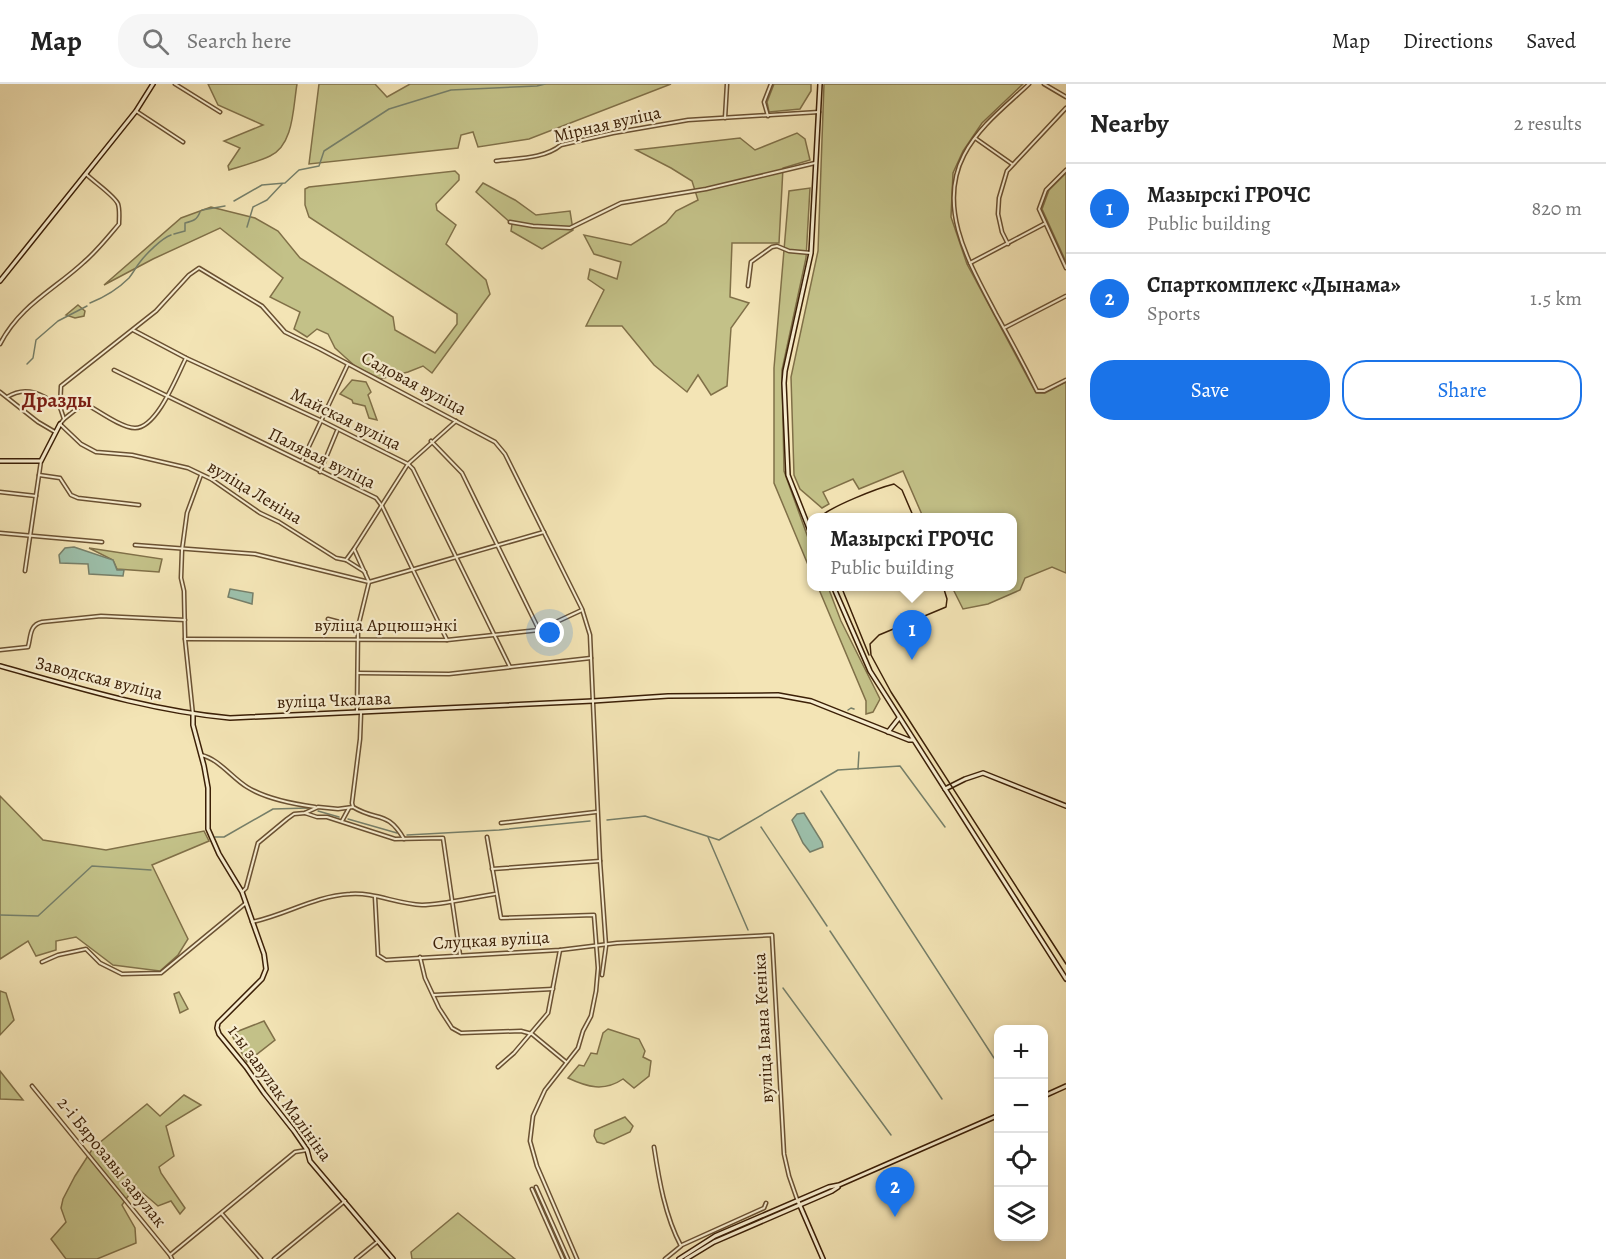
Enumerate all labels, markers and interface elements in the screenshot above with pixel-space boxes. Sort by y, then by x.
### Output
search box [118,14,538,68]
text: Map [30,22,82,60]
icon: search [139,25,172,58]
text: Search here [187,26,291,56]
text: Map [1332,27,1370,55]
text: Directions [1403,27,1493,55]
text: Saved [1526,27,1576,55]
street label: Мірная вуліца [551,100,664,148]
text: Nearby [1090,106,1169,141]
text: 2 results [1514,110,1582,137]
text: Мазырскі ГРОЧС [1147,180,1311,210]
text: 1 [1106,195,1113,222]
text: 820 m [1532,195,1582,222]
text: Public building [1147,210,1271,237]
text: Спарткомплекс «Дынама» [1147,270,1401,300]
text: 2 [1105,285,1114,312]
text: 1.5 km [1530,285,1582,312]
text: Sports [1147,300,1200,327]
street label: Садовая вуліца [357,345,471,421]
button: Save [1090,360,1330,420]
button: Share [1342,360,1582,420]
street label: Майская вуліца [287,382,406,456]
district label: Дразды [22,386,92,414]
street label: Палявая вуліца [264,422,380,495]
street label: вуліца Леніна [203,454,307,530]
popup [807,513,1017,591]
text: Мазырскі ГРОЧС [830,524,994,554]
text: Public building [830,554,954,581]
pin: 1 [892,610,932,660]
street label: вуліца Арцюшэнкі [314,613,458,637]
your location [535,618,564,647]
street label: Заводская вуліца [33,651,166,706]
street label: вуліца Чкалава [276,686,392,714]
street label: Слуцкая вуліца [432,925,551,955]
street label: вуліца Івана Кеніка [747,952,779,1104]
street label: 1-ы завулак Малініна [222,1020,338,1167]
map controls [994,1025,1048,1241]
button: + [994,1025,1048,1079]
button: − [994,1079,1048,1133]
street label: 2-і Бярозавы завулак [52,1092,172,1232]
button: locate [994,1133,1048,1187]
pin: 2 [876,1168,914,1217]
button: layers [994,1187,1048,1241]

